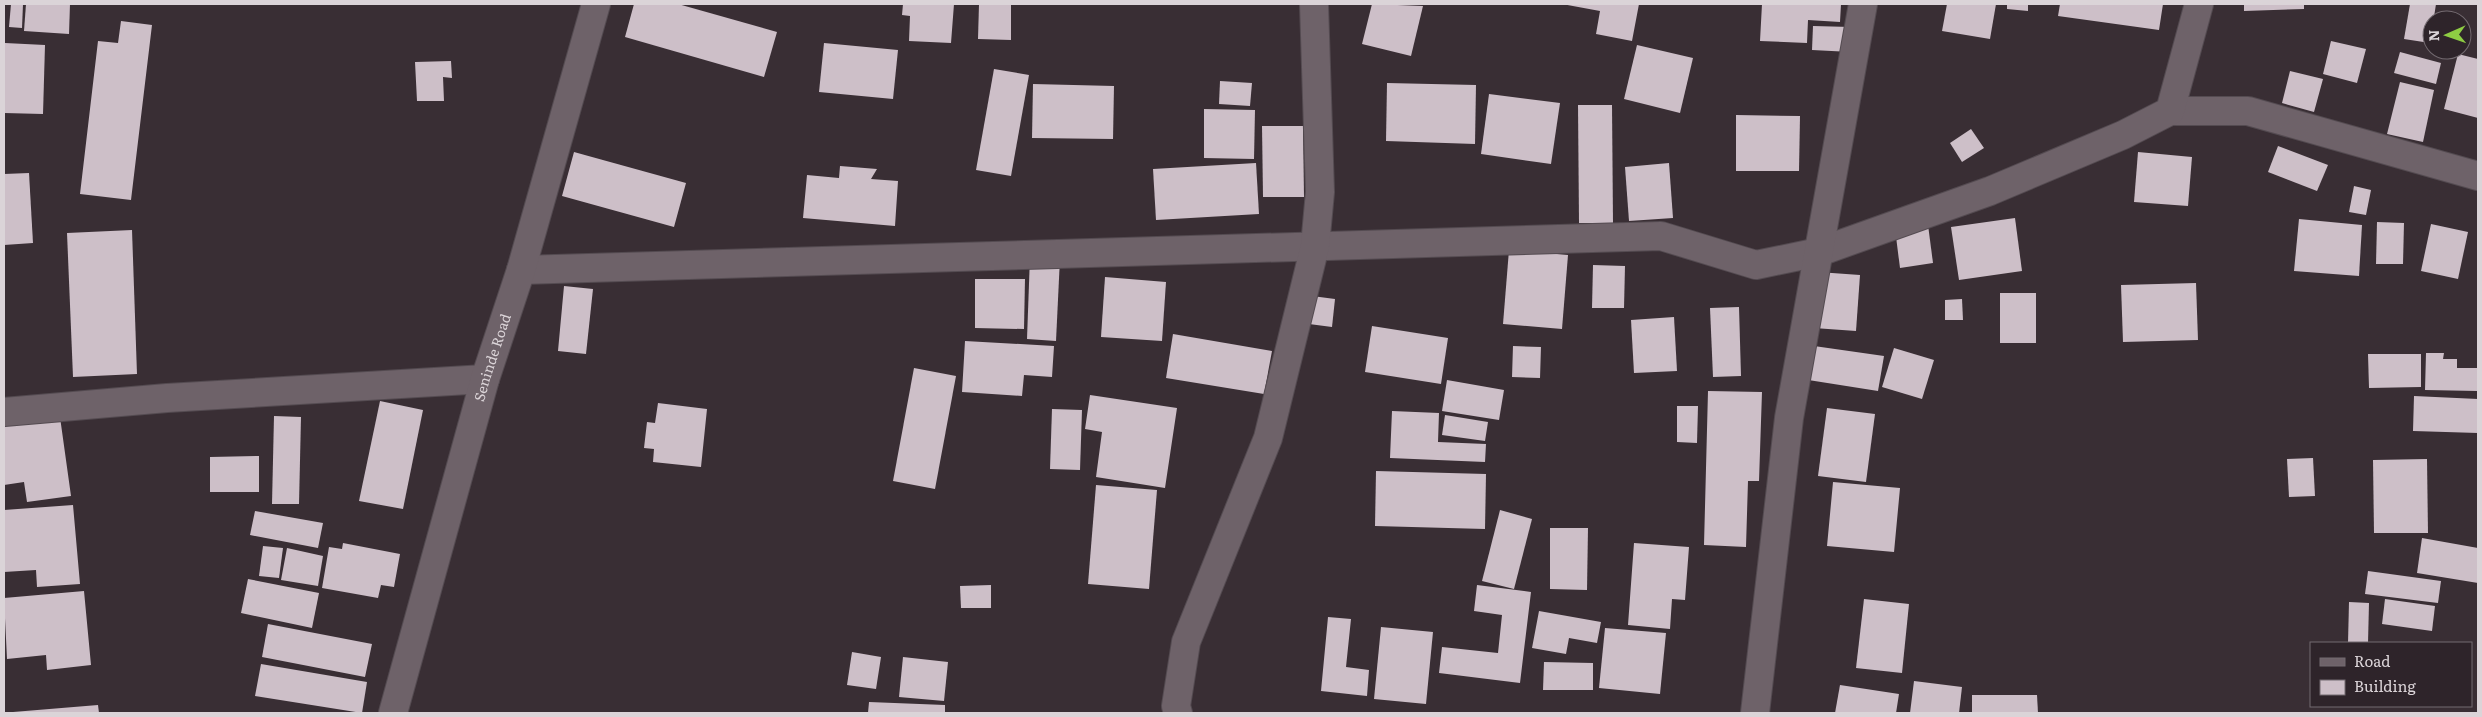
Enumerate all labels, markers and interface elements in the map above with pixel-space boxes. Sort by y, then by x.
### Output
north arrow [2422,10,2472,60]
text: N [2423,29,2443,42]
street label: Seninde Road [468,310,515,404]
legend [2310,642,2472,707]
text: Road [2354,649,2390,672]
text: Building [2354,674,2416,697]

